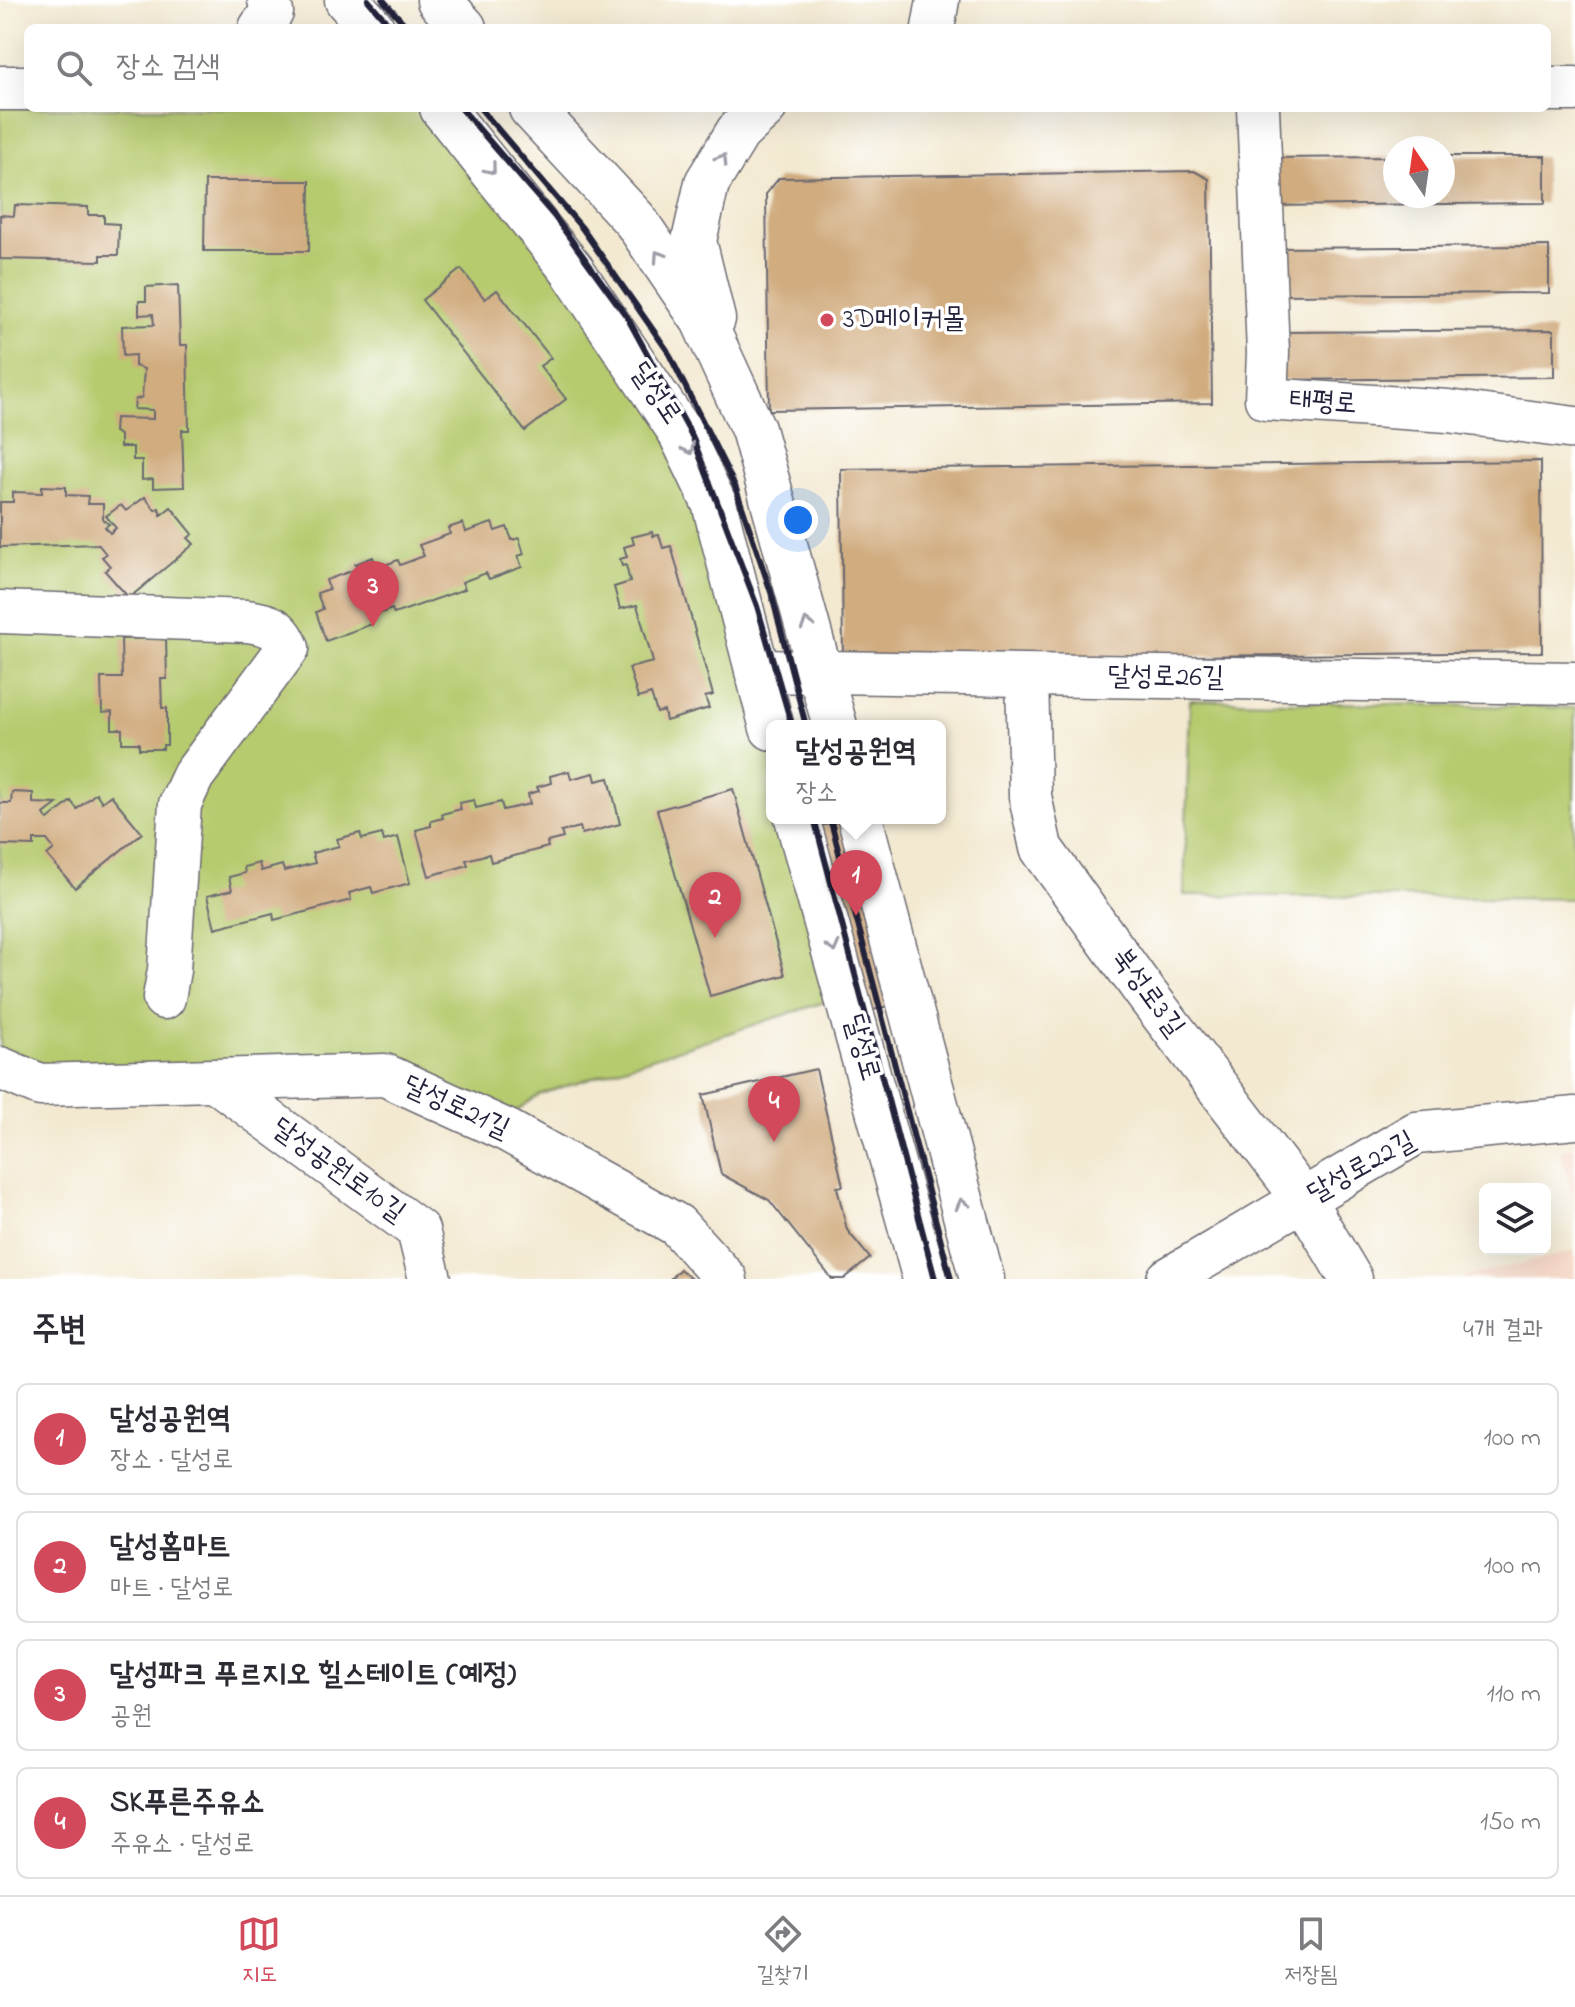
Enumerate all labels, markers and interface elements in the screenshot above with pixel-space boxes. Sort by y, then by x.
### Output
search box [24,24,1551,112]
icon: search [52,46,96,90]
text: 장소 검색 [116,46,220,90]
north arrow [1383,136,1455,208]
one-way arrow [712,153,727,168]
one-way arrow [481,160,495,175]
one-way arrow [654,250,669,264]
place label: 3D메이커몰 [843,300,965,341]
marker: 3D메이커몰 [818,311,836,329]
street label: 달성로 [619,355,691,433]
street label: 태평로 [1288,380,1358,426]
one-way arrow [679,441,695,456]
your location [778,500,818,540]
pin: 3 [347,561,399,627]
one-way arrow [800,617,817,631]
street label: 달성로26길 [1107,656,1225,700]
popup [766,720,946,824]
text: 달성공원역 [796,731,916,775]
text: 장소 [796,775,837,813]
pin: 1 [830,850,882,916]
pin: 2 [689,872,741,938]
one-way arrow [823,940,840,954]
street label: 북성로3길 [1101,940,1193,1046]
street label: 달성로 [832,1010,890,1086]
street label: 달성로21길 [396,1066,516,1150]
pin: 4 [748,1076,800,1142]
street label: 달성공원로10길 [263,1109,413,1233]
street label: 달성로22길 [1300,1121,1424,1215]
map controls [1479,1183,1551,1255]
button: layers [1479,1183,1551,1255]
one-way arrow [954,1197,971,1211]
text: 주변 [32,1306,87,1356]
text: 4개 결과 [1463,1312,1543,1350]
text: 달성공원역 [110,1398,231,1442]
text: 1 [56,1420,64,1458]
text: 100 m [1484,1420,1541,1458]
text: 장소 · 달성로 [110,1442,233,1480]
text: 달성홈마트 [110,1526,231,1570]
text: 2 [54,1548,66,1586]
text: 100 m [1484,1548,1541,1586]
text: 마트 · 달성로 [110,1570,233,1608]
text: 달성파크 푸르지오 힐스테이트 (예정) [110,1654,516,1698]
text: 3 [55,1676,65,1714]
text: 110 m [1487,1676,1541,1714]
text: 공원 [110,1698,152,1736]
text: SK푸른주유소 [110,1782,265,1826]
text: 4 [55,1804,65,1842]
text: 150 m [1480,1804,1541,1842]
text: 주유소 · 달성로 [110,1826,254,1864]
tab: 지도 [237,1912,281,1992]
tab: 길찾기 [756,1912,809,1992]
tab: 저장됨 [1284,1912,1338,1992]

